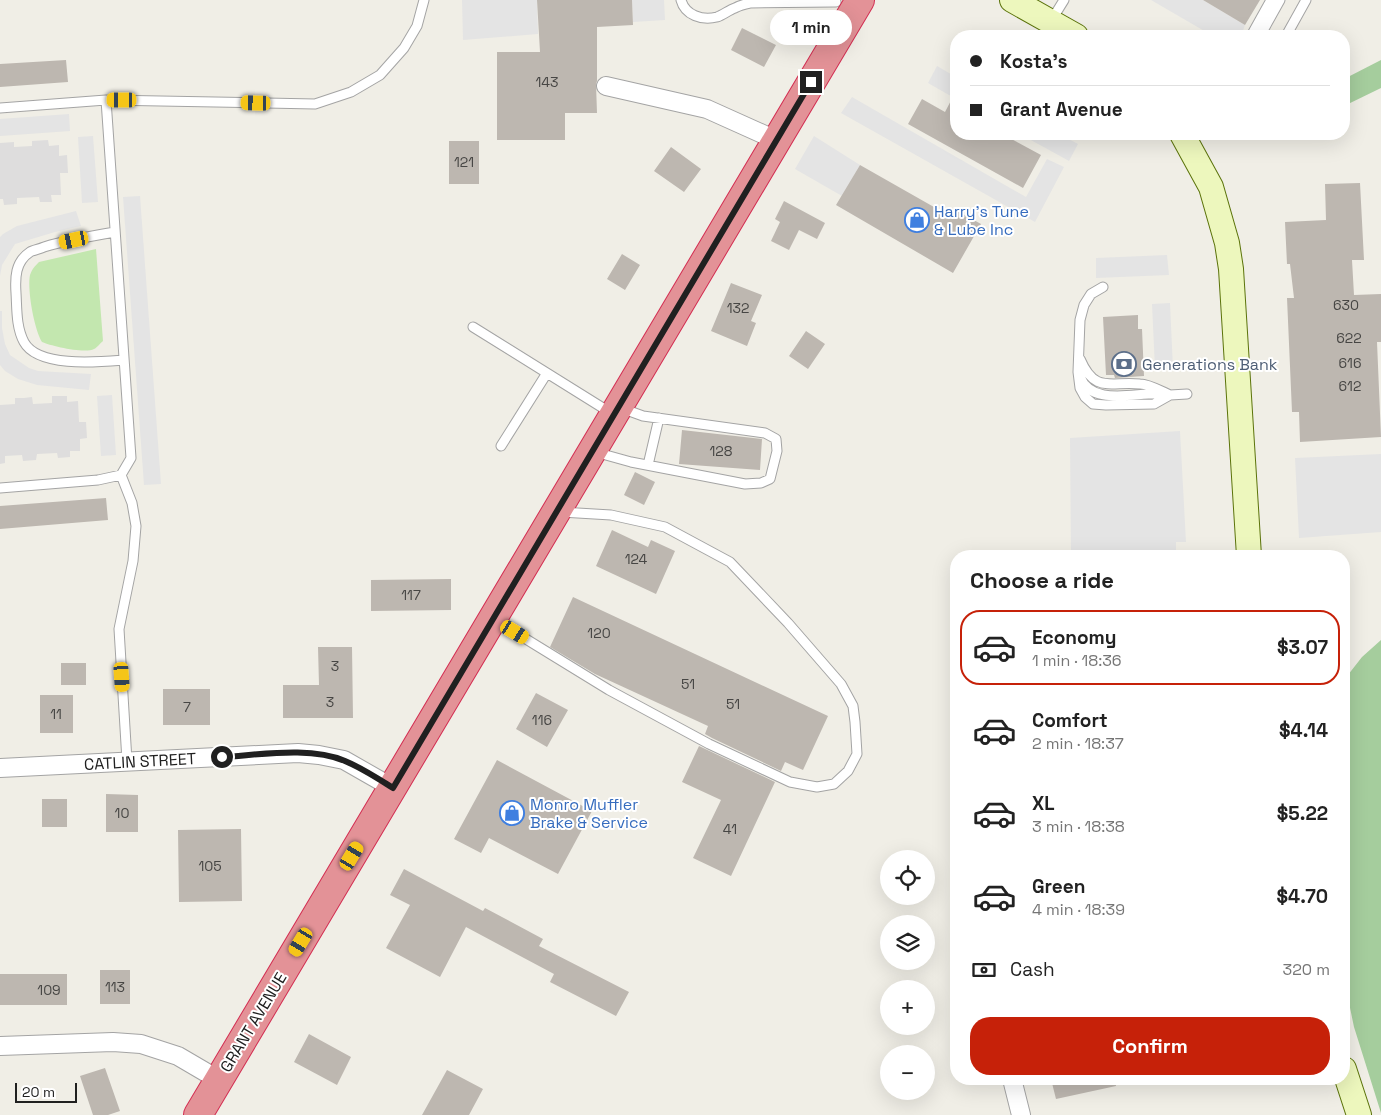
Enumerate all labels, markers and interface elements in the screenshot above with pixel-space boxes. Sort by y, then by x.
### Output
callout: 1 min [770,9,852,44]
text: 1 min [791,17,831,38]
text: Kosta's [1000,49,1068,74]
route end [800,71,822,93]
house number: 143 [535,73,559,91]
car [107,93,137,108]
car [240,95,271,111]
text: Grant Avenue [1000,97,1123,122]
house number: 121 [454,153,474,171]
place label: Harry's Tune & Lube Inc [934,201,1029,240]
shop icon: Harry's Tune & Lube Inc [904,207,930,233]
car [57,230,90,250]
house number: 630 [1333,296,1359,314]
house number: 132 [727,299,749,317]
house number: 622 [1336,329,1362,347]
bank icon: Generations Bank [1111,351,1137,377]
place label: Generations Bank [1142,354,1278,375]
house number: 616 [1339,354,1361,372]
house number: 612 [1339,377,1361,395]
house number: 128 [709,442,733,460]
house number: 124 [625,550,648,568]
text: Choose a ride [970,566,1114,594]
house number: 117 [401,586,421,604]
car [498,618,531,646]
house number: 120 [587,624,611,642]
icon: car [972,625,1017,670]
text: Economy [1032,625,1116,650]
text: $3.07 [1277,635,1328,660]
text: 1 min · 18:36 [1032,650,1122,671]
house number: 3 [331,657,339,675]
car [113,662,130,692]
house number: 51 [681,675,695,693]
house number: 3 [326,693,334,711]
house number: 51 [726,695,740,713]
house number: 7 [183,698,191,716]
house number: 11 [50,705,62,723]
icon: car [972,708,1017,753]
text: Comfort [1032,708,1108,733]
house number: 116 [532,711,552,729]
text: $4.14 [1279,718,1328,743]
text: 2 min · 18:37 [1032,733,1124,754]
route start [211,746,233,768]
street label: CATLIN STREET [84,748,197,775]
icon: car [972,791,1017,836]
text: XL [1032,791,1055,816]
place label: Monro Muffler Brake & Service [530,794,648,833]
shop icon: Monro Muffler Brake & Service [499,800,525,826]
text: $5.22 [1277,801,1328,826]
house number: 10 [115,804,129,822]
text: 3 min · 18:38 [1032,816,1125,837]
house number: 41 [723,820,737,838]
car [337,839,366,873]
map controls [880,850,935,1100]
button: locate [880,850,935,905]
house number: 105 [198,857,222,875]
icon: car [972,874,1017,919]
text: Green [1032,874,1085,899]
text: $4.70 [1277,884,1328,909]
text: 4 min · 18:39 [1032,899,1125,920]
button: layers [880,915,935,970]
car [286,925,315,959]
icon: cash [970,956,998,984]
text: Cash [1010,957,1055,982]
text: 320 m [1283,959,1330,980]
street label: GRANT AVENUE [215,969,291,1076]
house number: 113 [105,978,125,996]
button: + [880,980,935,1035]
house number: 109 [37,981,61,999]
button: Confirm [970,1017,1330,1075]
button: − [880,1045,935,1100]
scale bar [15,1080,78,1103]
text: 20 m [22,1083,55,1101]

